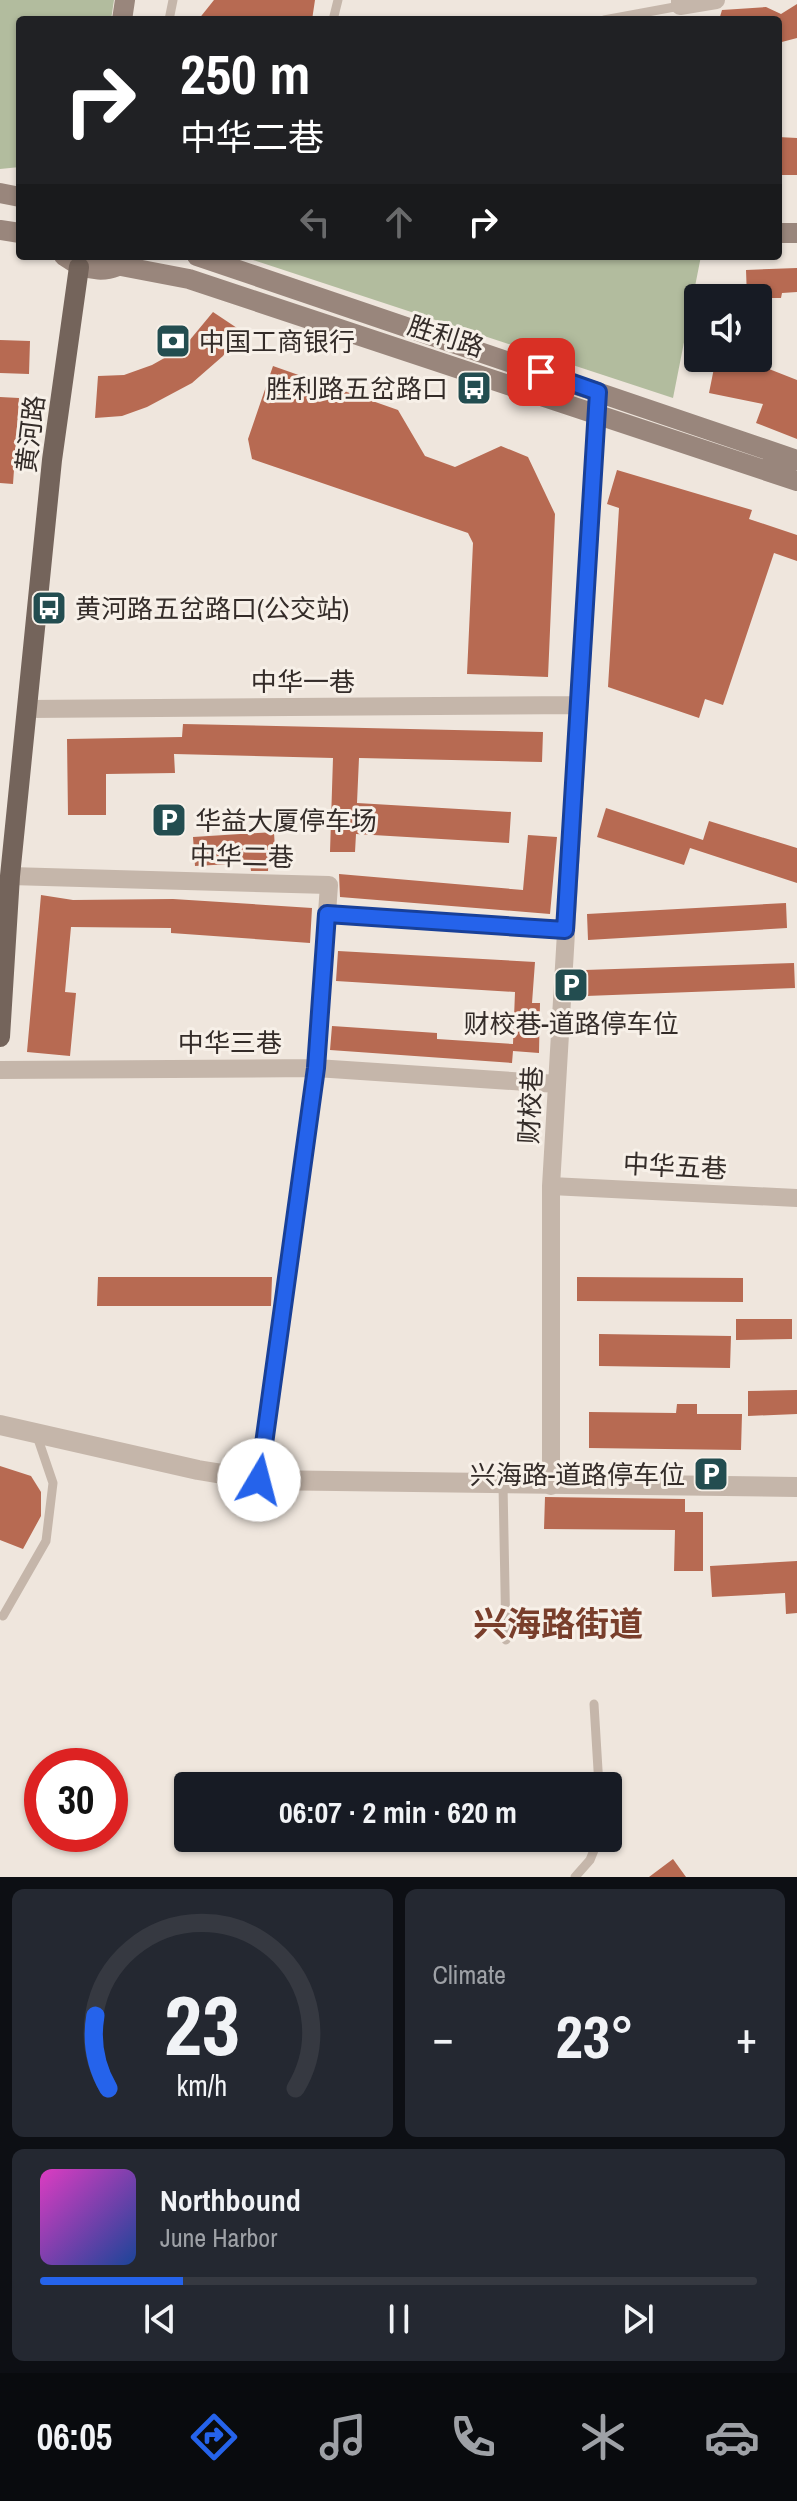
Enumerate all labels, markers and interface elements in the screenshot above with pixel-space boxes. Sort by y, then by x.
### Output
text: 250 m [180,36,310,111]
icon: right [48,48,152,152]
text: 中华二巷 [180,113,324,161]
icon: left [293,200,337,244]
icon: ahead [377,200,421,244]
icon: right [461,200,505,244]
map controls [684,284,772,372]
button: sound [684,284,772,372]
street label: 胜利路 [403,307,489,365]
bank icon: 中国工商银行 [154,322,192,360]
place label: 中国工商银行 [199,324,355,359]
pin [507,338,575,406]
icon: arrive [519,350,563,394]
bus stop icon: 胜利路五岔路口 [455,369,493,407]
place label: 胜利路五岔路口 [266,371,448,406]
street label: 黄河路 [8,393,52,475]
bus stop icon: 黄河路五岔路口(公交站) [30,589,68,627]
place label: 黄河路五岔路口(公交站) [75,591,349,626]
street label: 中华一巷 [251,664,355,699]
parking icon: 华益大厦停车场 [150,801,188,839]
place label: 华益大厦停车场 [195,803,377,838]
street label: 中华二巷 [190,838,294,874]
parking icon: 财校巷-道路停车位 [552,966,590,1004]
place label: 财校巷-道路停车位 [463,1006,679,1041]
street label: 中华三巷 [178,1025,282,1060]
street label: 财校巷 [510,1065,550,1145]
street label: 中华五巷 [622,1146,728,1186]
position arrow [217,1438,301,1522]
parking icon: 兴海路-道路停车位 [692,1455,730,1493]
place label: 兴海路-道路停车位 [470,1457,685,1492]
district label: 兴海路街道 [473,1601,643,1647]
speed limit sign: 30 [24,1748,128,1852]
text: 06:07 · 2 min · 620 m [279,1792,517,1832]
text: Climate [433,1957,506,1992]
text: 23 [164,1969,240,2081]
text: 23° [555,1996,634,2077]
text: − [433,2007,454,2067]
text: + [736,2007,757,2067]
text: km/h [177,2066,228,2105]
text: Northbound [160,2180,301,2220]
text: June Harbor [160,2220,277,2255]
icon: previous [138,2297,182,2341]
icon: pause [377,2297,421,2341]
icon: next [616,2297,660,2341]
icon: directions [186,2409,242,2465]
icon: music [315,2409,371,2465]
icon: phone [445,2409,501,2465]
icon: climate [575,2409,631,2465]
icon: car [704,2409,760,2465]
text: 06:05 [37,2413,112,2461]

